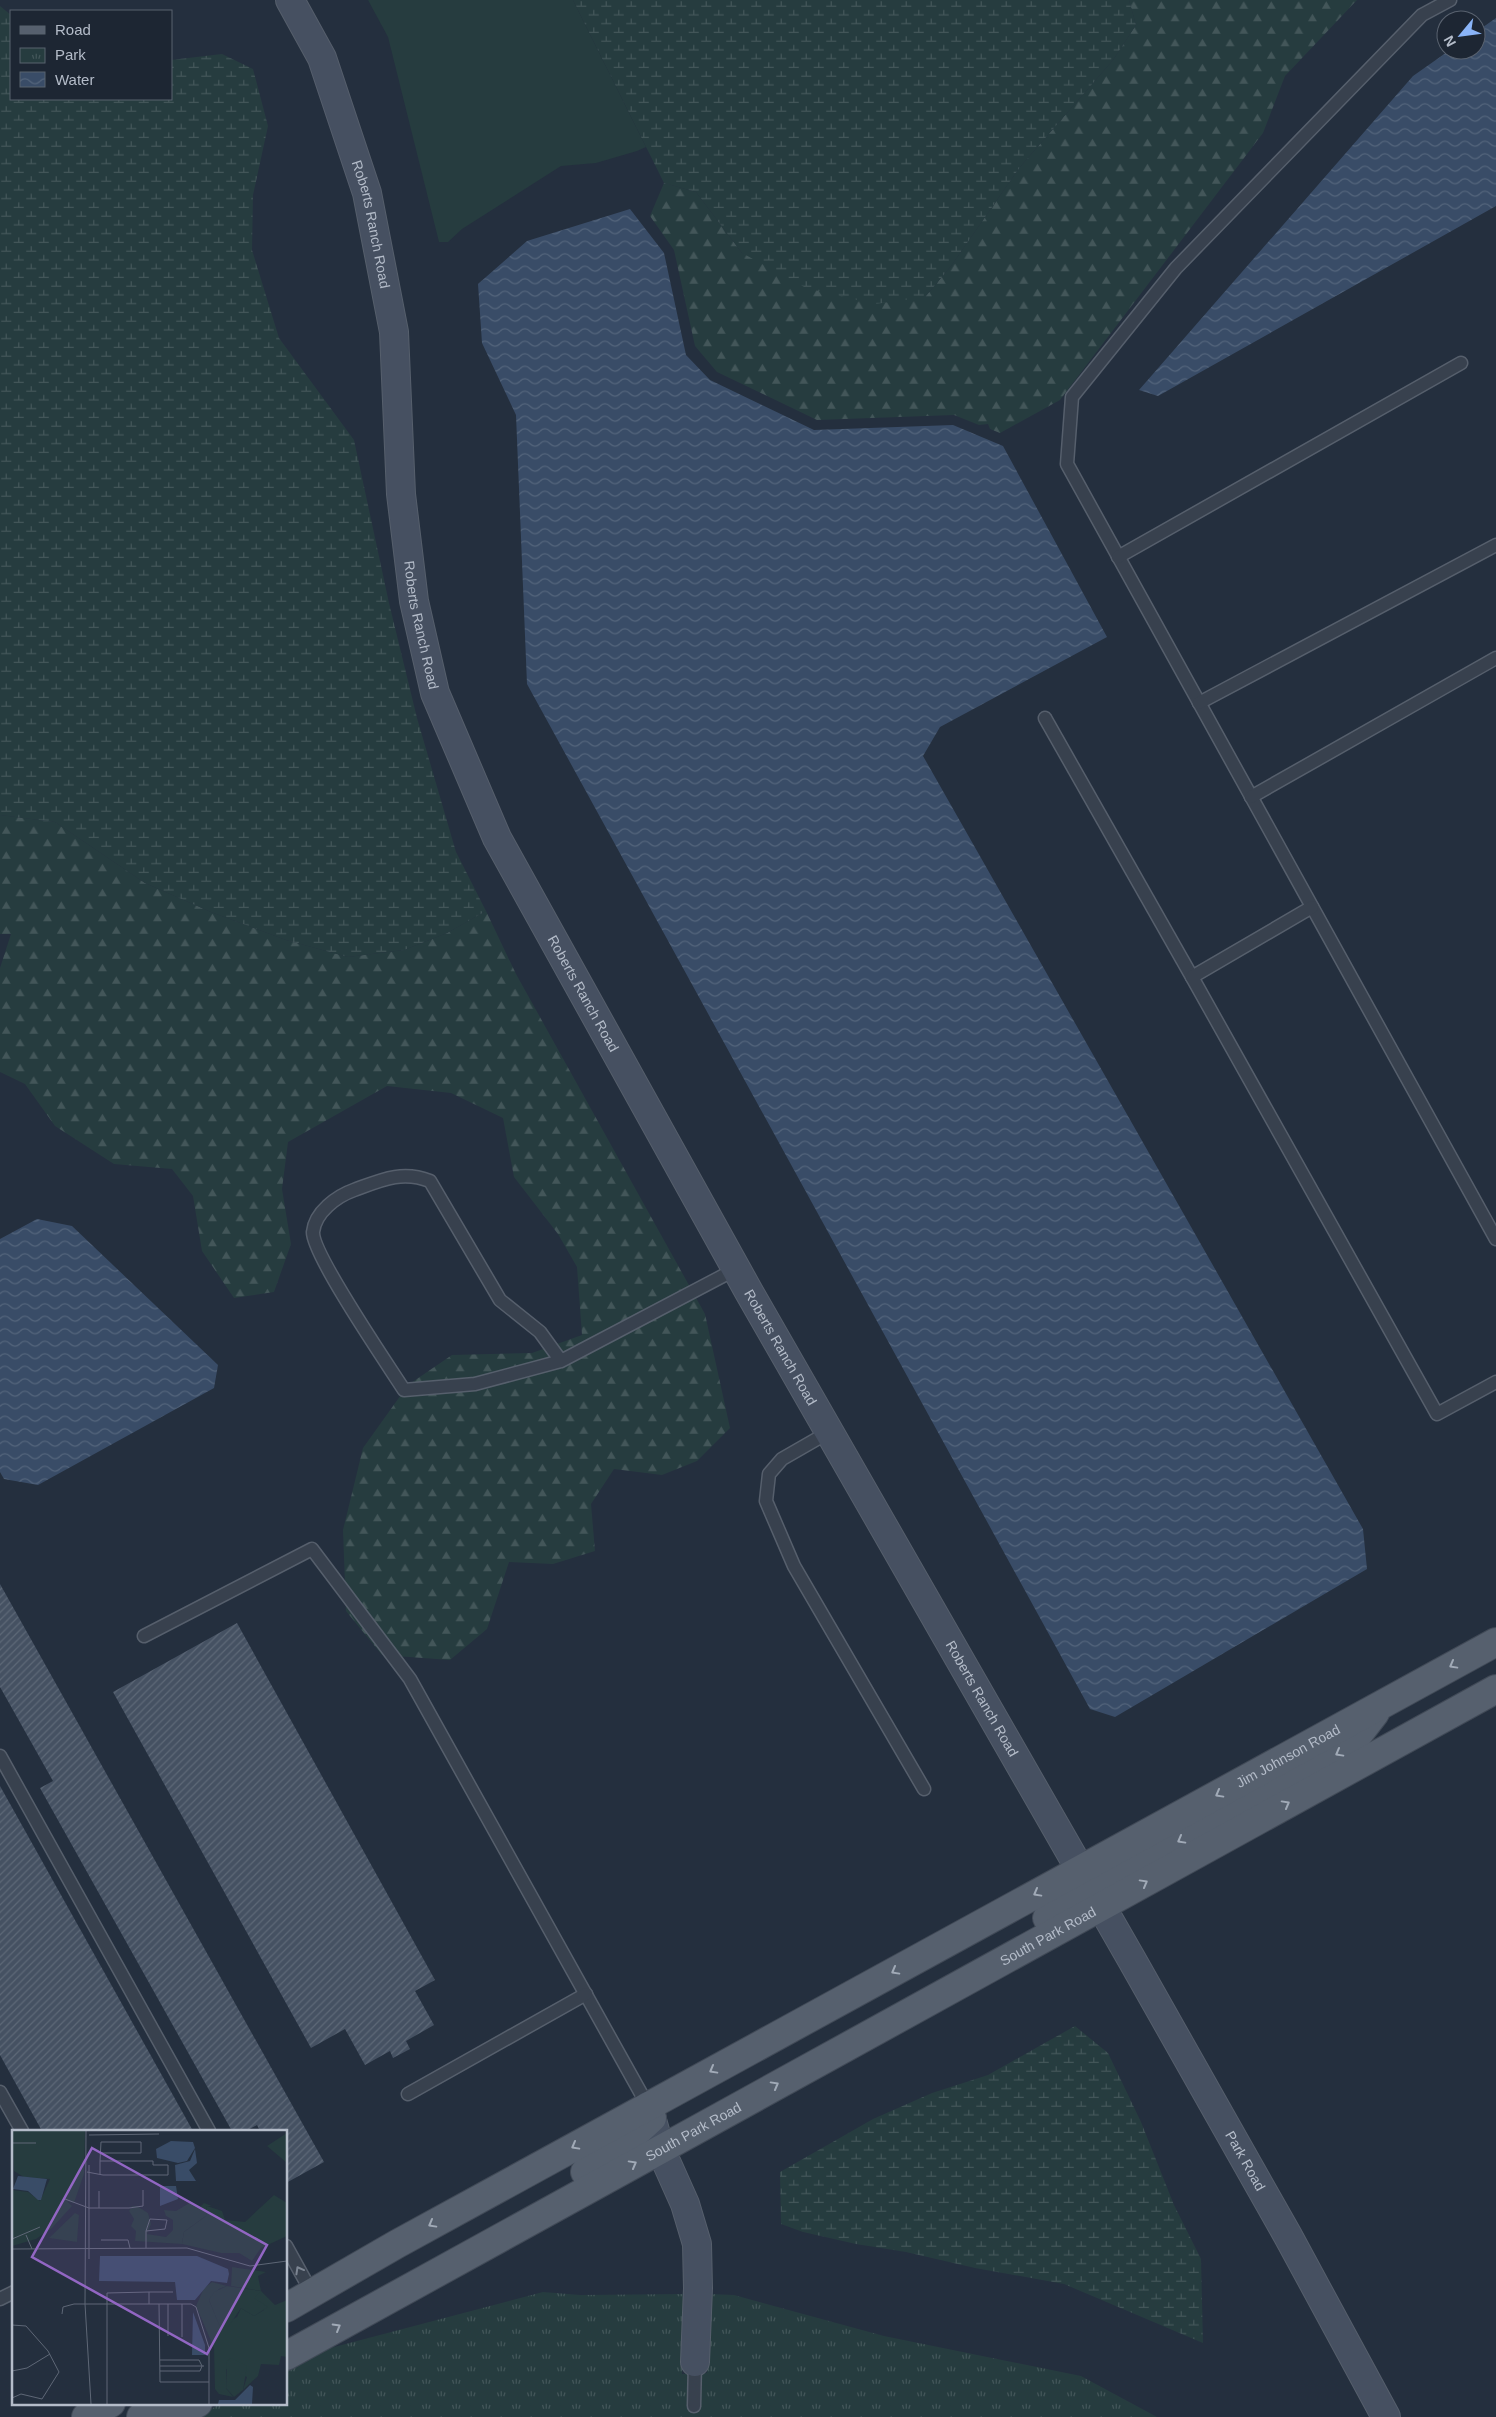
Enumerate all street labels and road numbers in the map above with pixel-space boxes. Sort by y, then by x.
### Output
street label: Roberts Ranch Road [349,158,393,290]
street label: Roberts Ranch Road [401,560,442,691]
street label: Roberts Ranch Road [545,932,622,1055]
street label: Roberts Ranch Road [741,1286,820,1408]
street label: Roberts Ranch Road [943,1638,1022,1759]
street label: Jim Johnson Road [1233,1721,1343,1791]
street label: South Park Road [997,1903,1099,1969]
street label: South Park Road [643,2099,744,2164]
street label: Park Road [1222,2128,1269,2194]

